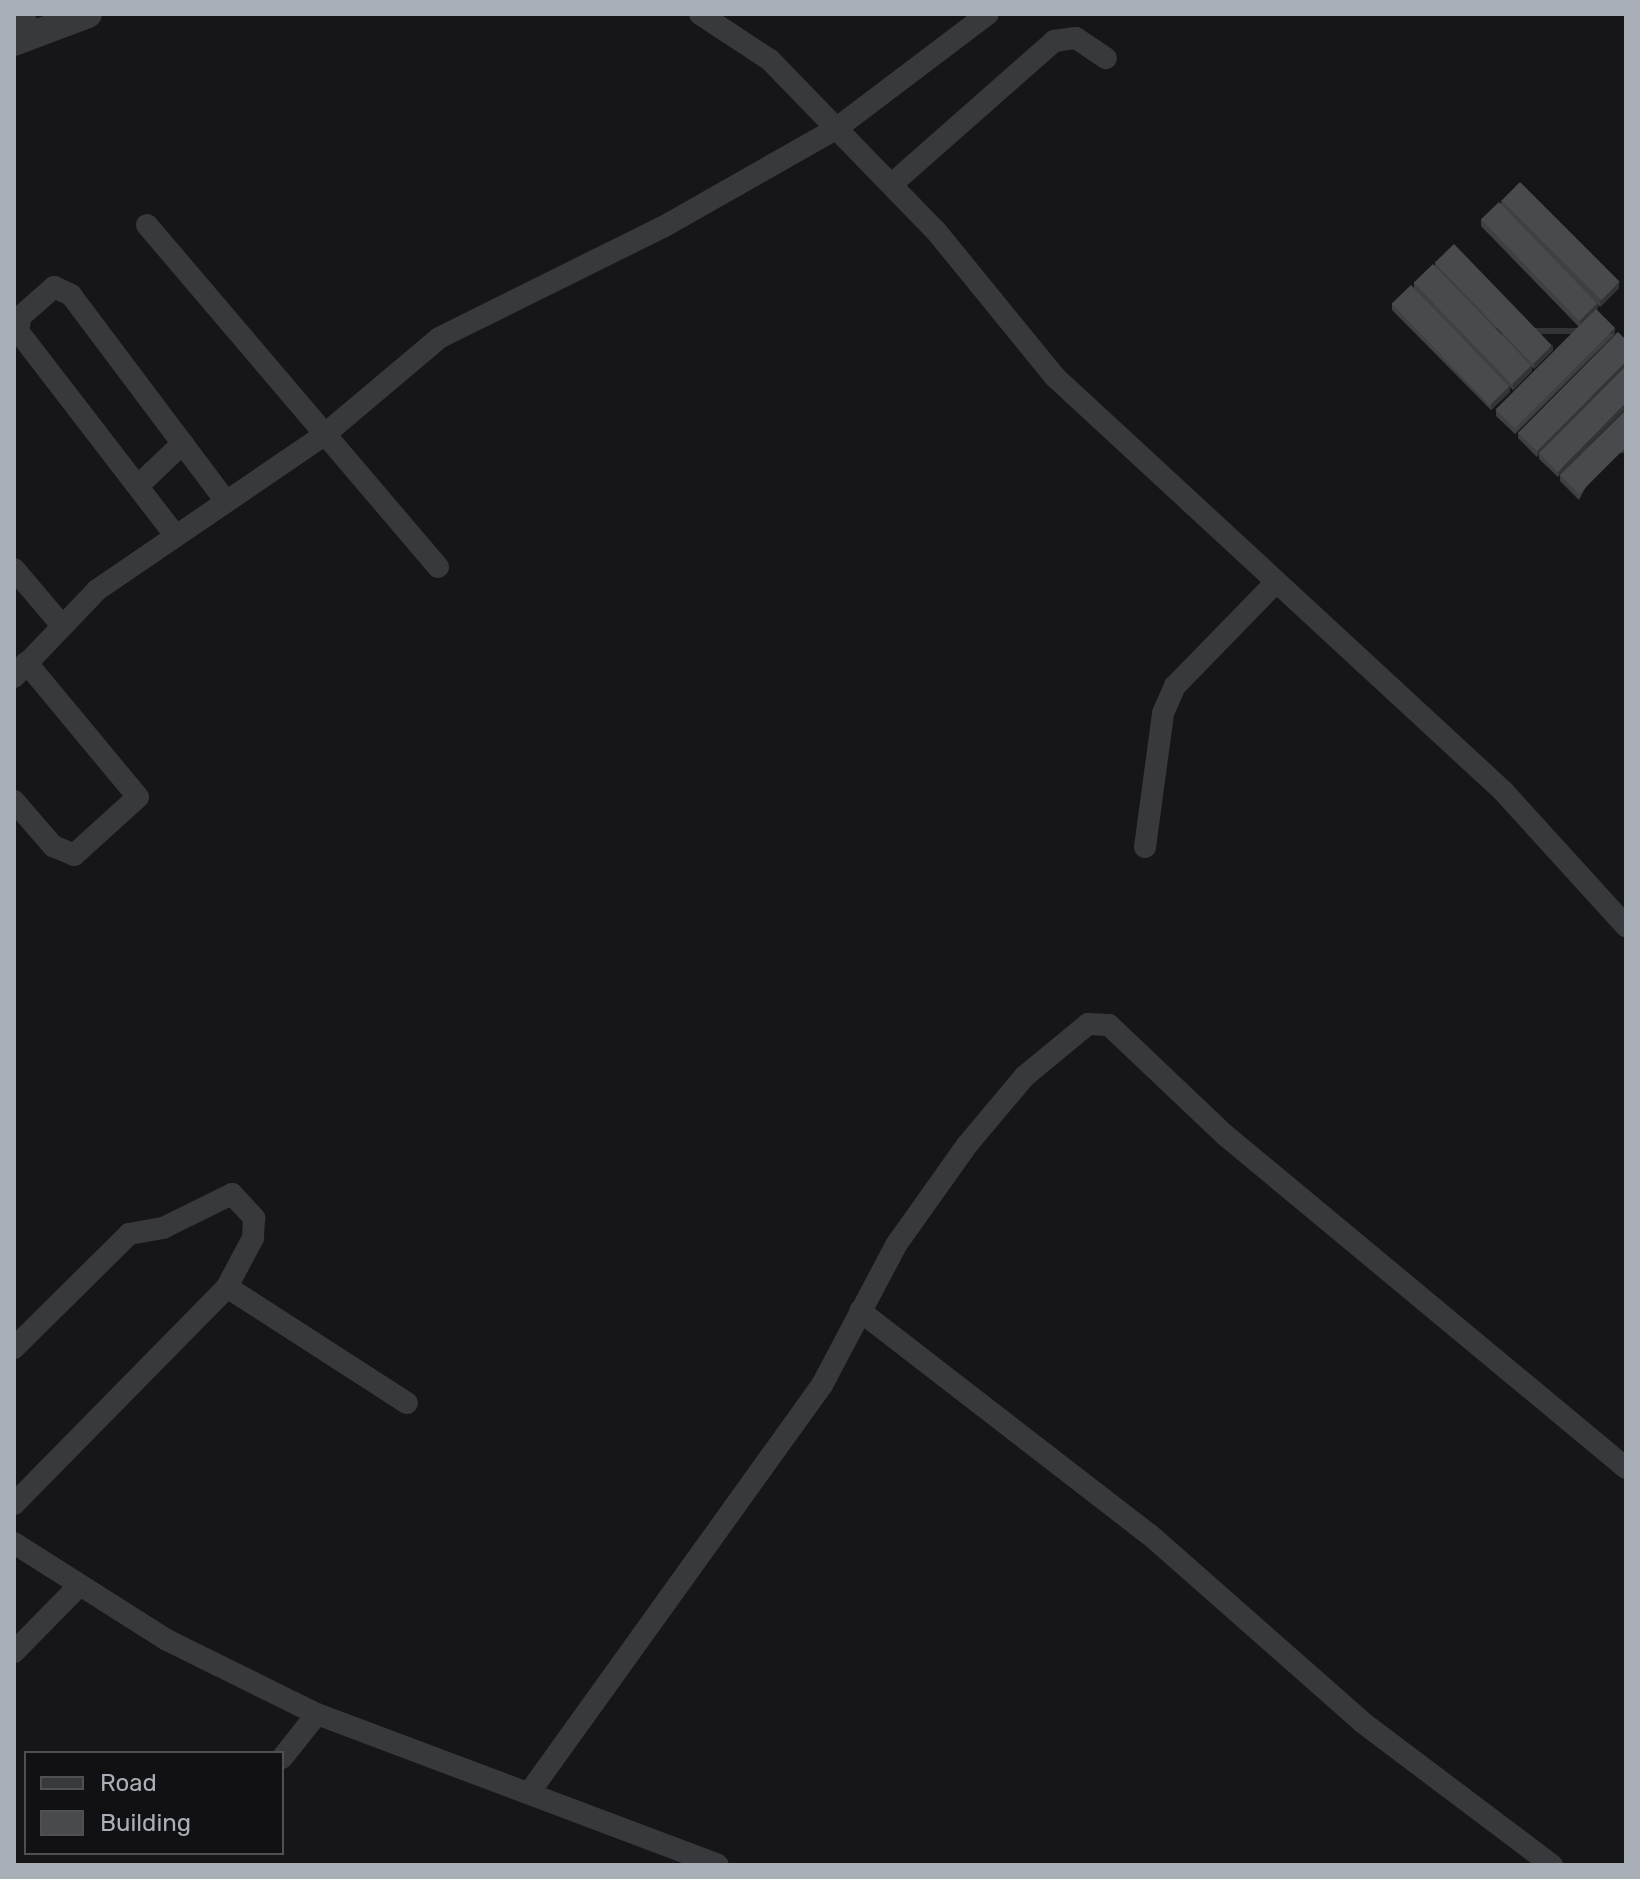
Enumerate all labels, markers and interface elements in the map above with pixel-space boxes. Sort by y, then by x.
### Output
legend [24,1751,284,1855]
text: Road [100,1769,157,1797]
text: Building [100,1809,191,1837]

